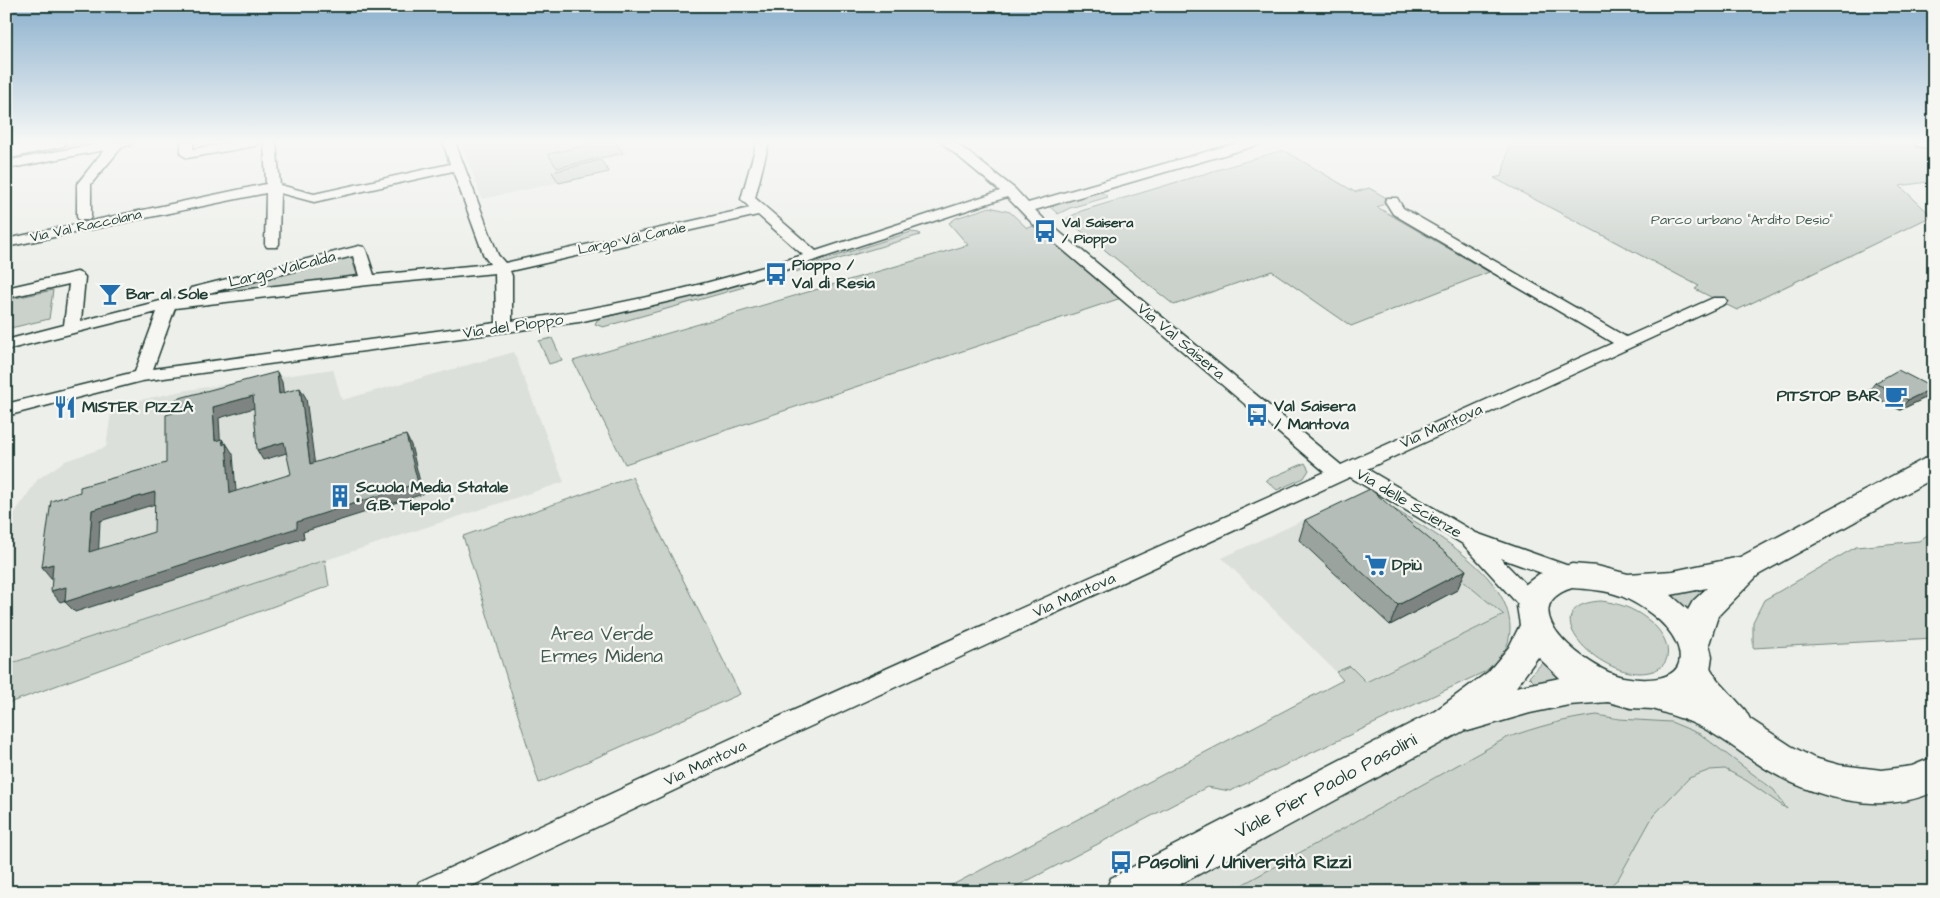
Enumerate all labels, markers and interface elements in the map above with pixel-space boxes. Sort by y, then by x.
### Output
street label: Via Val Raccolana [28,204,144,248]
park label: Parco urbano "Ardito Desio" [1651,210,1833,230]
place label: Val Saisera / Pioppo [1061,213,1134,249]
street label: Largo Val Canale [576,218,688,260]
bus stop icon: Val Saisera / Pioppo [1032,218,1058,244]
street label: Largo Valcalda [226,245,338,294]
place label: Pioppo / Val di Resia [791,254,876,294]
bus stop icon: Pioppo / Val di Resia [763,261,789,287]
bar icon: Bar al Sole [97,281,123,307]
place label: Bar al Sole [126,283,209,305]
street label: Via Val Saisera [1132,298,1230,384]
street label: Via del Pioppo [461,308,565,344]
cafe icon: PITSTOP BAR [1883,383,1909,409]
place label: PITSTOP BAR [1777,385,1880,407]
restaurant icon: MISTER PIZZA [52,394,78,420]
place label: Val Saisera / Mantova [1273,395,1356,435]
place label: MISTER PIZZA [82,396,194,418]
street label: Via Mantova [1396,398,1486,454]
bus stop icon: Val Saisera / Mantova [1244,402,1270,428]
street label: Via delle Scienze [1352,463,1466,544]
place label: Scuola Media Statale " G.B. Tiepolo" [355,476,509,516]
building icon: Scuola Media Statale " G.B. Tiepolo" [327,483,353,509]
supermarket icon: Dpiù [1363,552,1389,578]
place label: Dpiù [1392,554,1422,576]
street label: Via Mantova [1029,567,1119,623]
park label: Area Verde Ermes Midena [541,621,663,670]
street label: Viale Pier Paolo Pasolini [1230,726,1422,846]
street label: Via Mantova [660,734,750,792]
bus stop icon: Pasolini / Università Rizzi [1108,849,1134,875]
place label: Pasolini / Università Rizzi [1138,849,1351,876]

